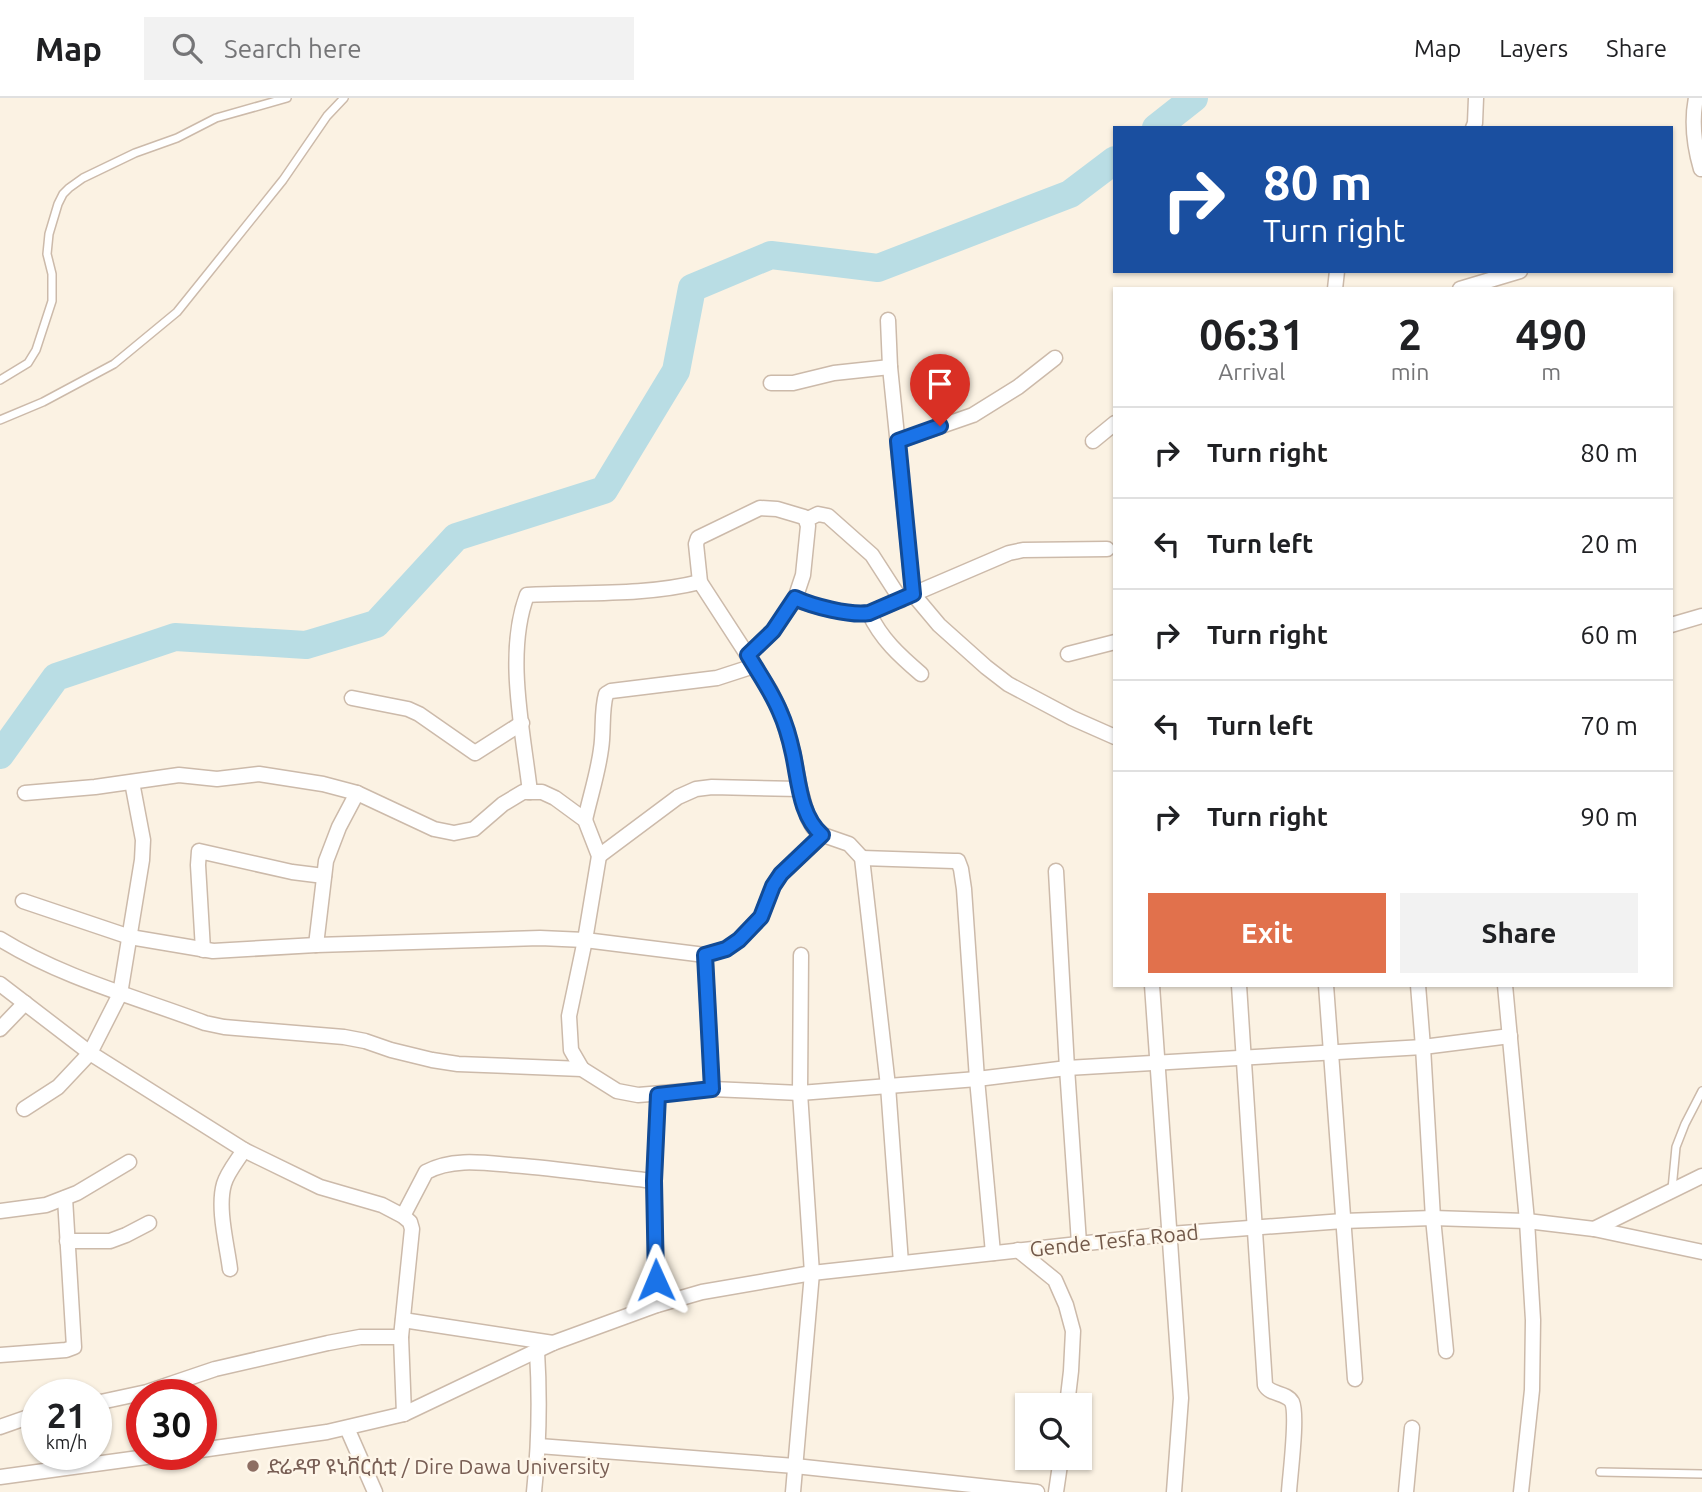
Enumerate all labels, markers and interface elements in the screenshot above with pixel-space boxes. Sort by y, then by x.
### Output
search box [144,17,634,80]
icon: search [168,29,206,67]
text: Map [35,30,102,67]
text: Search here [224,34,362,63]
text: Map [1414,35,1461,62]
text: Layers [1499,35,1568,62]
text: Share [1606,35,1667,62]
icon: right [1148,154,1239,245]
text: 80 m [1263,154,1372,209]
text: Turn right [1263,212,1405,248]
text: 06:31 [1199,311,1304,358]
text: 2 [1398,311,1422,358]
text: 490 [1516,311,1587,358]
pin [910,354,970,426]
text: Arrival [1218,359,1285,384]
text: min [1391,359,1429,384]
text: m [1541,359,1561,384]
icon: arrive [921,365,959,403]
icon: right [1148,434,1186,472]
text: Turn right [1207,438,1328,467]
text: 80 m [1580,438,1638,467]
icon: left [1148,525,1186,563]
text: Turn left [1207,529,1313,558]
text: 20 m [1580,529,1638,558]
icon: right [1148,616,1186,654]
text: Turn right [1207,620,1328,649]
text: 60 m [1580,620,1638,649]
icon: left [1148,707,1186,745]
text: Turn left [1207,711,1313,740]
text: 70 m [1580,711,1638,740]
icon: right [1148,798,1186,836]
text: Turn right [1207,802,1328,831]
text: 90 m [1580,802,1638,831]
button: Exit [1148,893,1386,973]
button: Share [1400,893,1638,973]
street label: Gende Tesfa Road [1028,1219,1200,1261]
position arrow [619,1243,693,1317]
speed limit sign: 30 [126,1379,217,1470]
map controls [1015,1393,1092,1470]
button: search [1015,1393,1092,1470]
text: 21 [47,1395,86,1435]
text: km/h [46,1432,87,1452]
place label: ድሬዳዋ ዩኒቨርሲቲ / Dire Dawa University [267,1454,610,1478]
marker: ድሬዳዋ ዩኒቨርሲቲ / Dire Dawa University [245,1458,261,1474]

